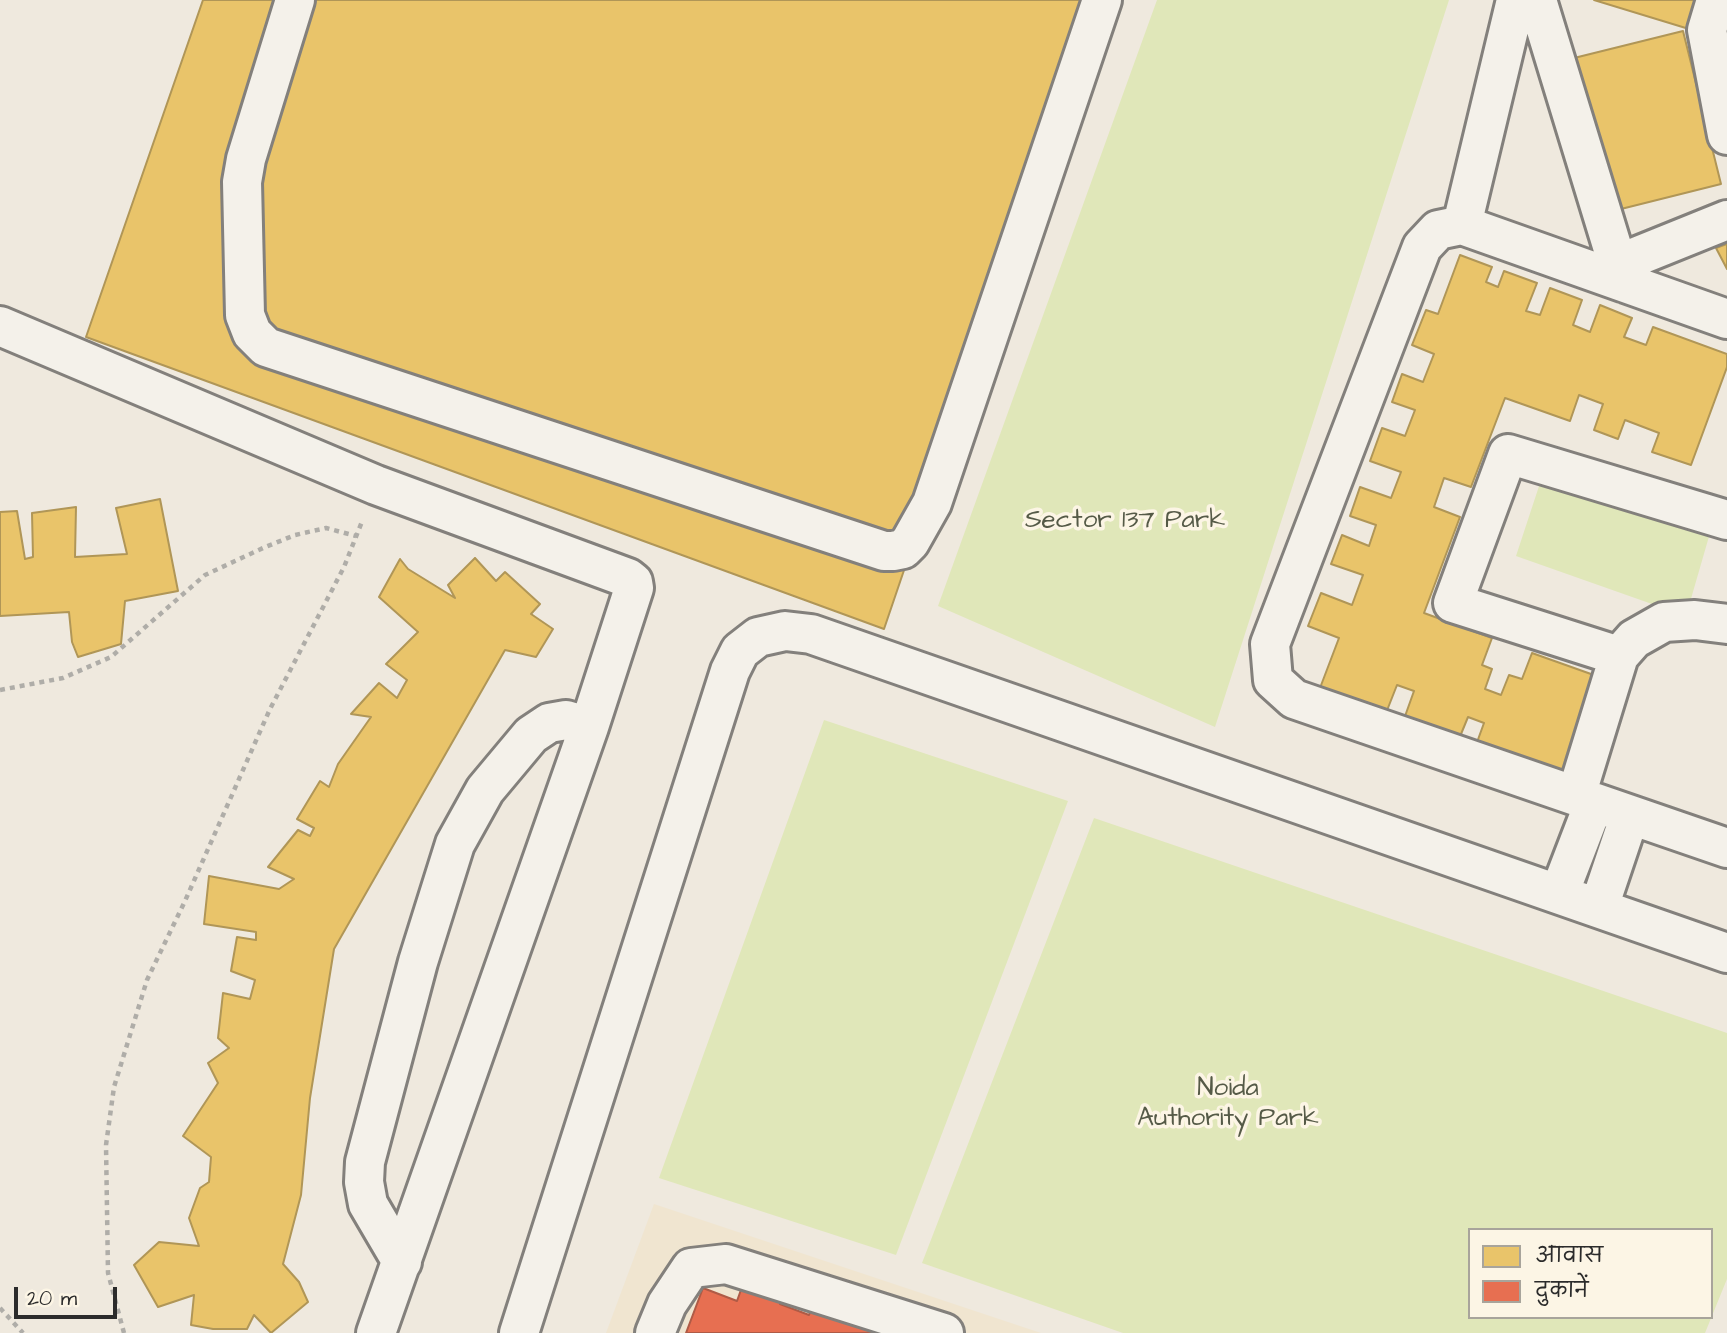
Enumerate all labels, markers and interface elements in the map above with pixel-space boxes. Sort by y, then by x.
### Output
park label: Sector 137 Park [1025,506,1225,538]
park label: Noida Authority Park [1137,1074,1319,1136]
legend [1468,1228,1713,1319]
text: आवास [1535,1241,1603,1270]
scale bar [18,1274,121,1318]
text: दुकानें [1535,1276,1588,1305]
text: 20 m [27,1284,77,1313]

